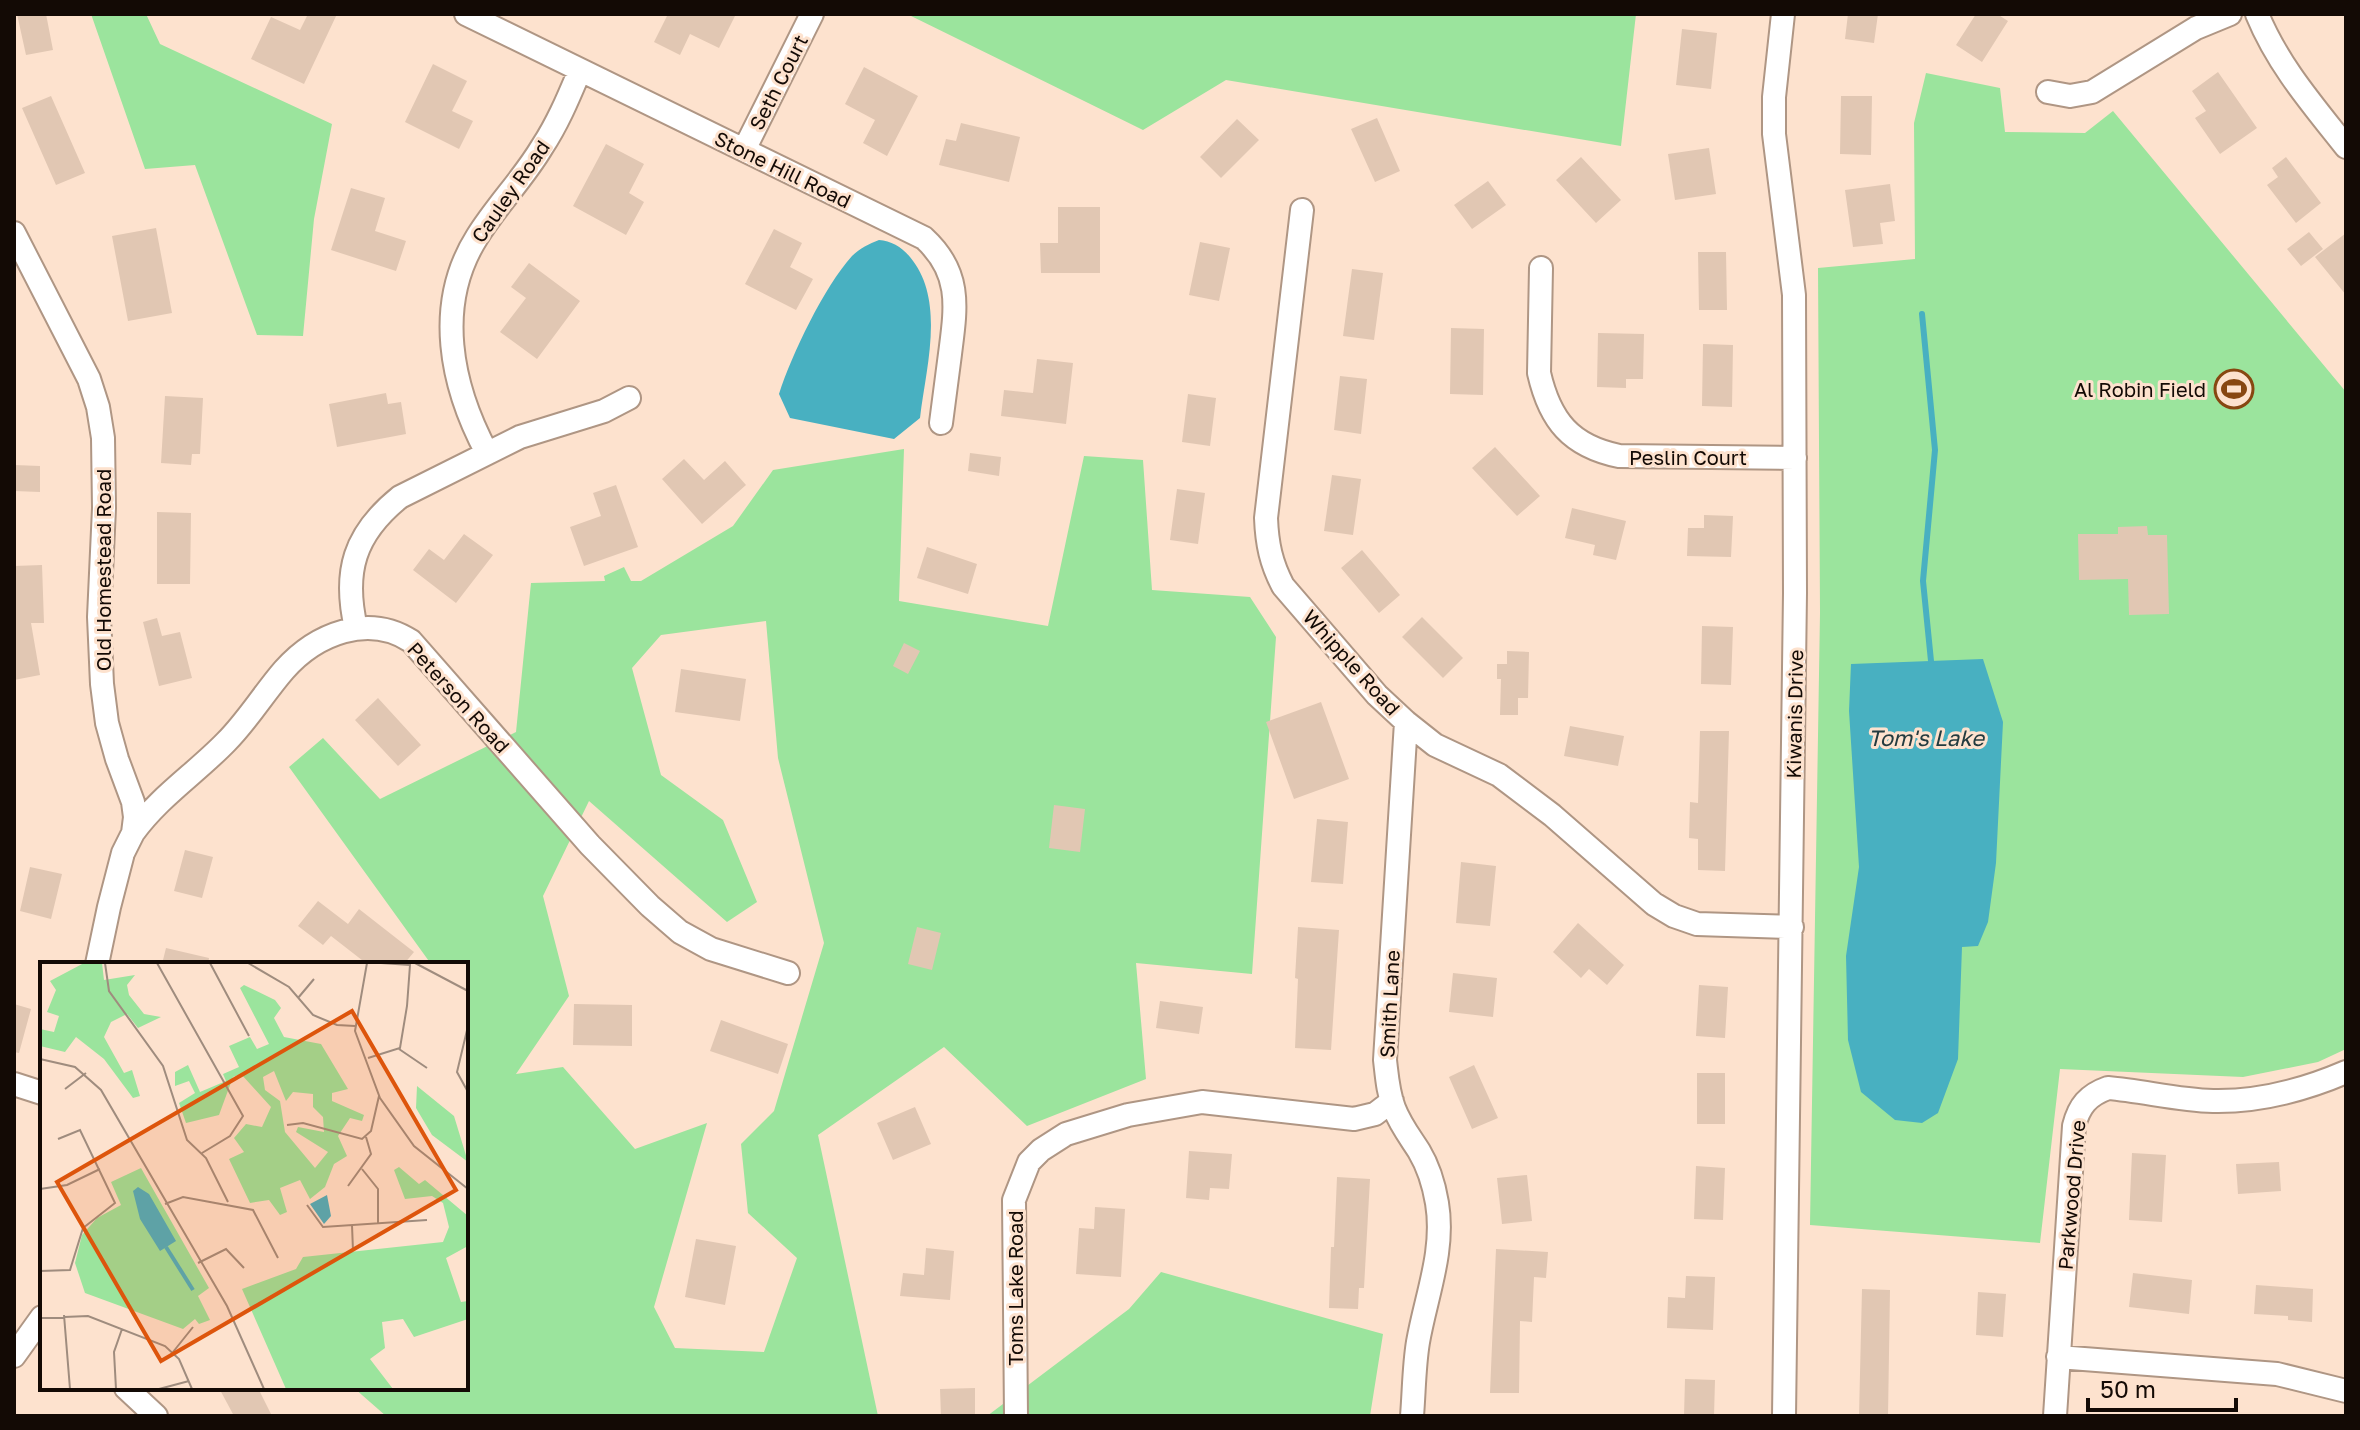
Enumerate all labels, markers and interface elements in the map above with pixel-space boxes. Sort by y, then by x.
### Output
street label: Seth Court [744,30,812,134]
street label: Stone Hill Road [711,126,855,212]
street label: Cauley Road [466,135,554,247]
sports icon: Al Robin Field [2213,368,2255,410]
place label: Al Robin Field [2074,377,2206,401]
street label: Peslin Court [1629,445,1747,469]
street label: Old Homestead Road [91,469,115,671]
street label: Whipple Road [1298,604,1406,720]
street label: Peterson Road [403,637,515,757]
street label: Kiwanis Drive [1781,649,1807,779]
water label: Tom's Lake [1868,724,1986,751]
street label: Smith Lane [1374,949,1404,1059]
inset map [40,962,468,1390]
street label: Parkwood Drive [2052,1119,2090,1271]
street label: Toms Lake Road [1003,1210,1027,1366]
scale bar [2088,1362,2236,1412]
text: 50 m [2100,1374,2156,1403]

